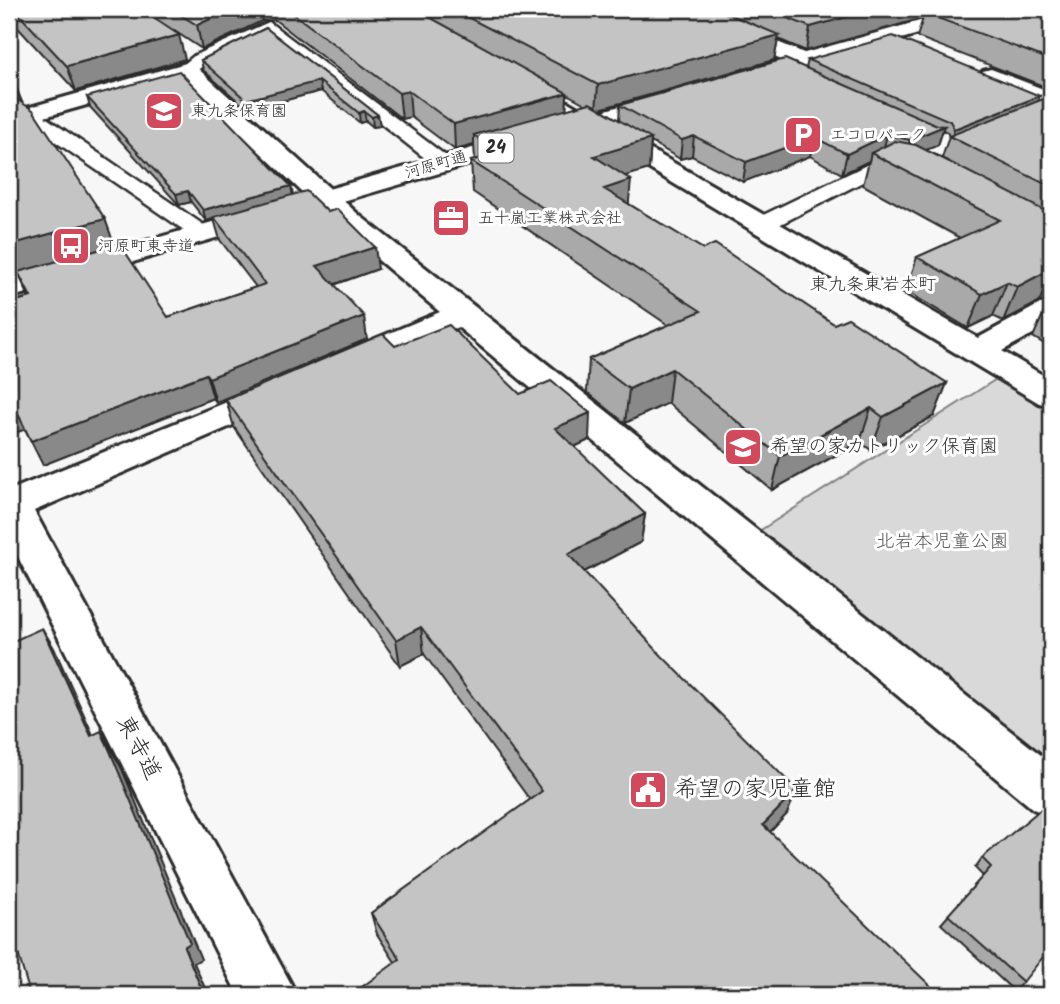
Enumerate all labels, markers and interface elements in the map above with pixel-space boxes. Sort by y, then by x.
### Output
school or university icon: 東九条保育園 [143,90,185,132]
place label: 東九条保育園 [191,99,287,124]
parking icon: エコロパーク [782,114,824,156]
place label: エコロパーク [830,123,926,148]
road number: 24 [478,134,514,162]
street label: 河原町通 [402,144,470,186]
office icon: 五十嵐工業株式会社 [430,197,472,239]
place label: 五十嵐工業株式会社 [478,206,622,231]
bus stop icon: 河原町東寺道 [50,225,92,267]
place label: 河原町東寺道 [98,234,194,259]
district label: 東九条東岩本町 [810,271,936,300]
school or university icon: 希望の家カトリック保育園 [722,426,764,468]
place label: 希望の家カトリック保育園 [770,432,998,462]
park label: 北岩本児童公園 [875,527,1009,557]
street label: 東寺道 [106,709,170,787]
public building icon: 希望の家児童館 [627,769,669,811]
place label: 希望の家児童館 [675,772,836,808]

